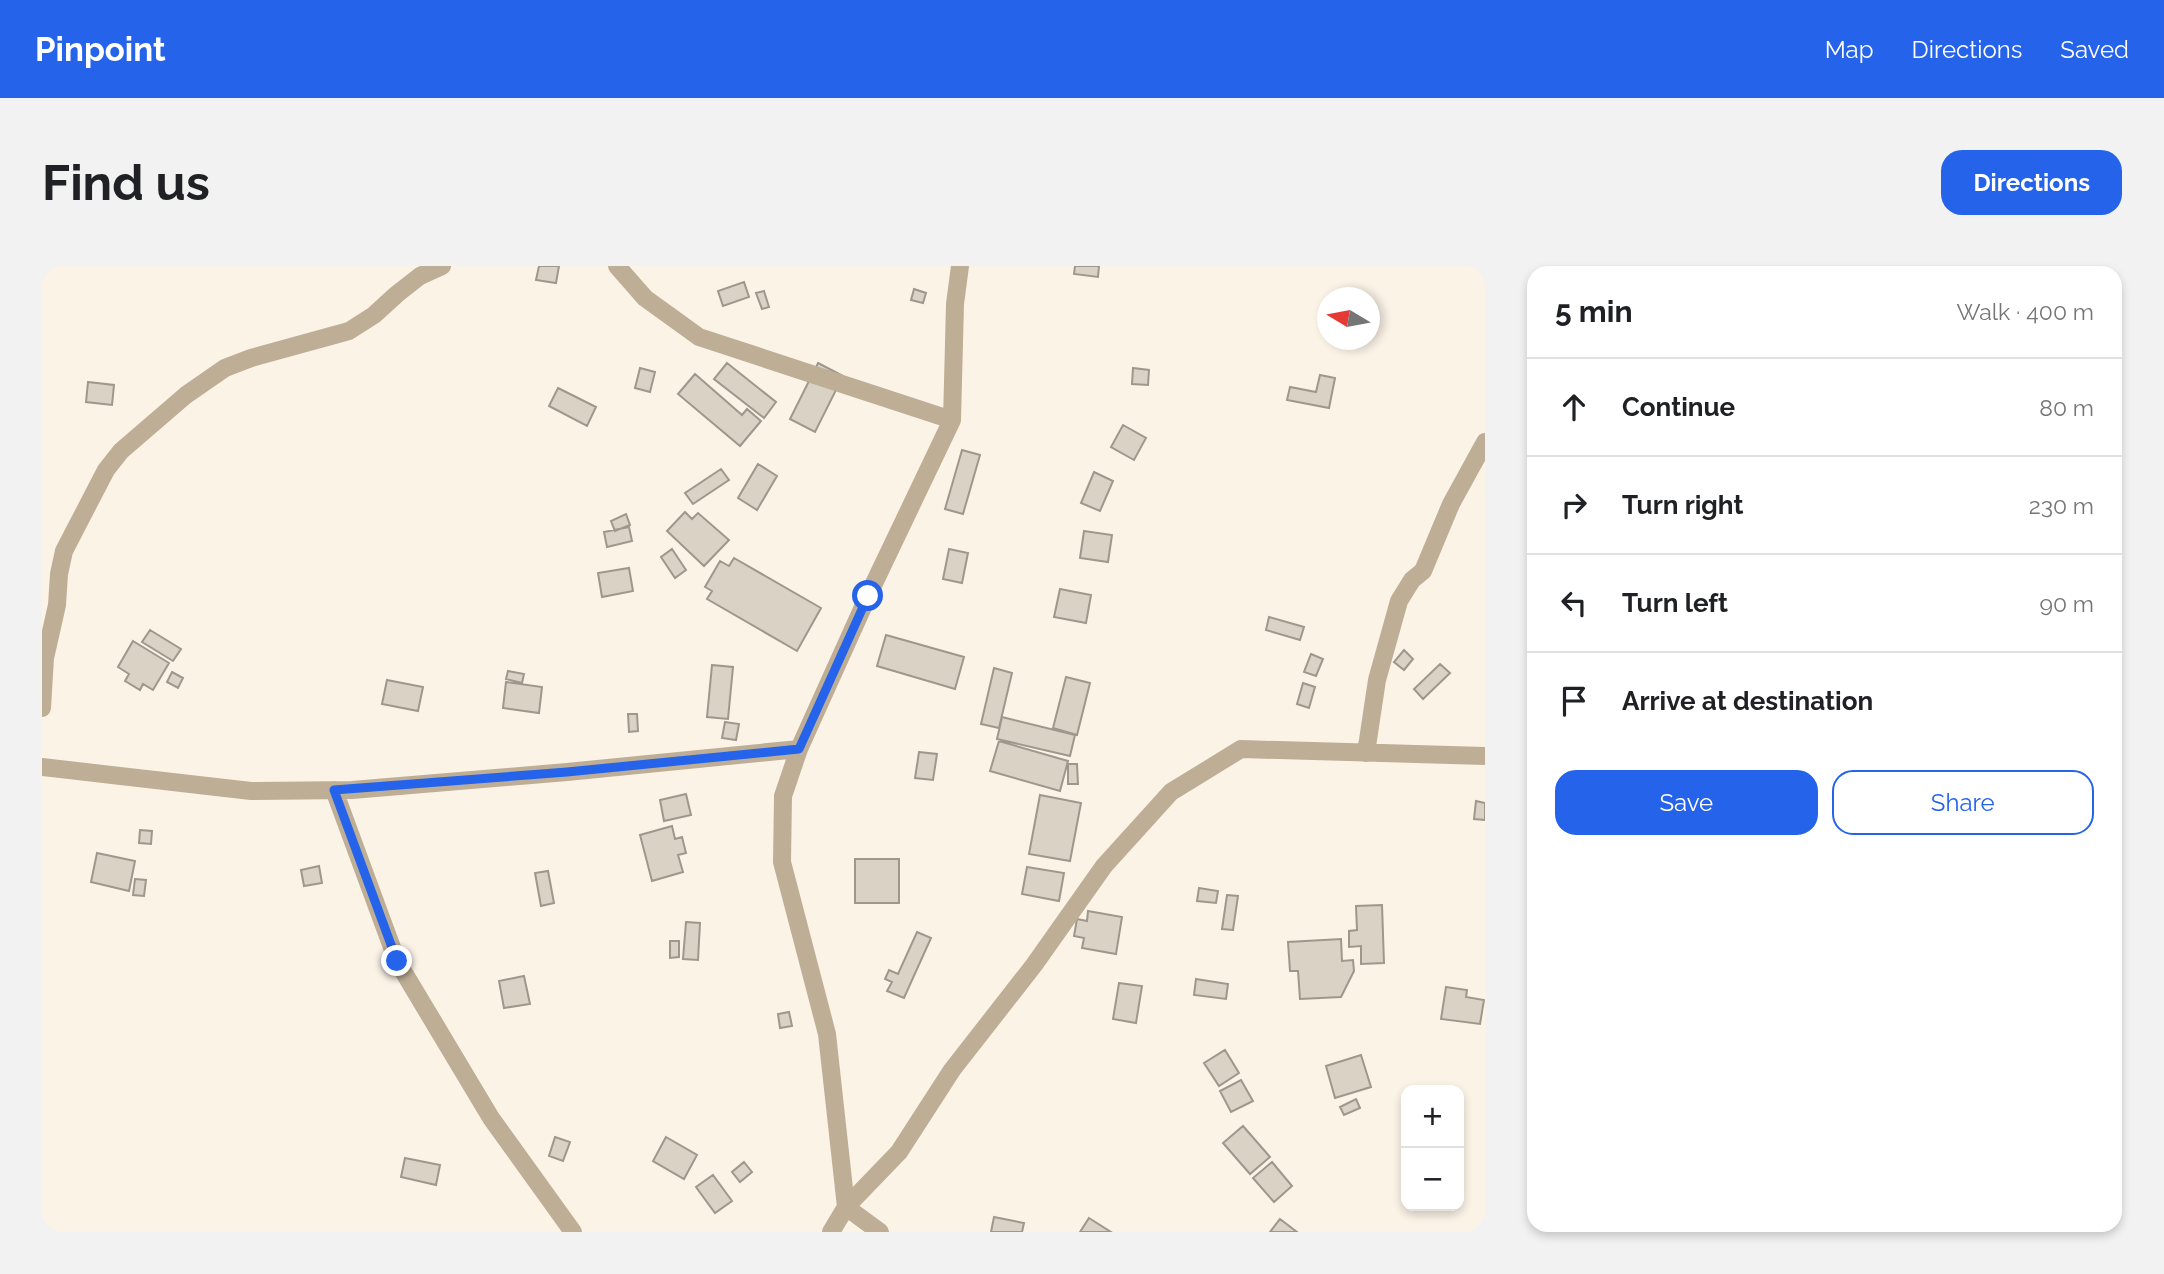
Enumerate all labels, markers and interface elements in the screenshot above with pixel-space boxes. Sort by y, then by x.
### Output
text: Pinpoint [35,30,166,69]
text: Map [1825,35,1874,64]
text: Directions [1912,35,2022,64]
text: Saved [2060,35,2129,64]
button: Directions [1941,150,2122,215]
text: Find us [42,154,210,211]
north arrow [1317,287,1380,350]
text: 5 min [1555,294,1633,329]
text: Walk · 400 m [1956,298,2094,325]
icon: ahead [1555,388,1593,426]
text: Continue [1622,392,1735,422]
text: 80 m [2039,394,2094,421]
icon: right [1555,486,1593,524]
text: Turn right [1622,490,1743,520]
text: 230 m [2029,492,2094,519]
route start [852,580,883,611]
icon: left [1555,584,1593,622]
text: Turn left [1622,588,1728,618]
text: 90 m [2039,590,2094,617]
icon: arrive [1555,682,1593,720]
text: Arrive at destination [1622,686,1873,716]
button: Save [1555,770,1818,835]
button: Share [1832,770,2094,835]
route end [381,945,412,976]
map controls [1401,1085,1464,1211]
button: + [1401,1085,1464,1148]
button: − [1401,1148,1464,1211]

